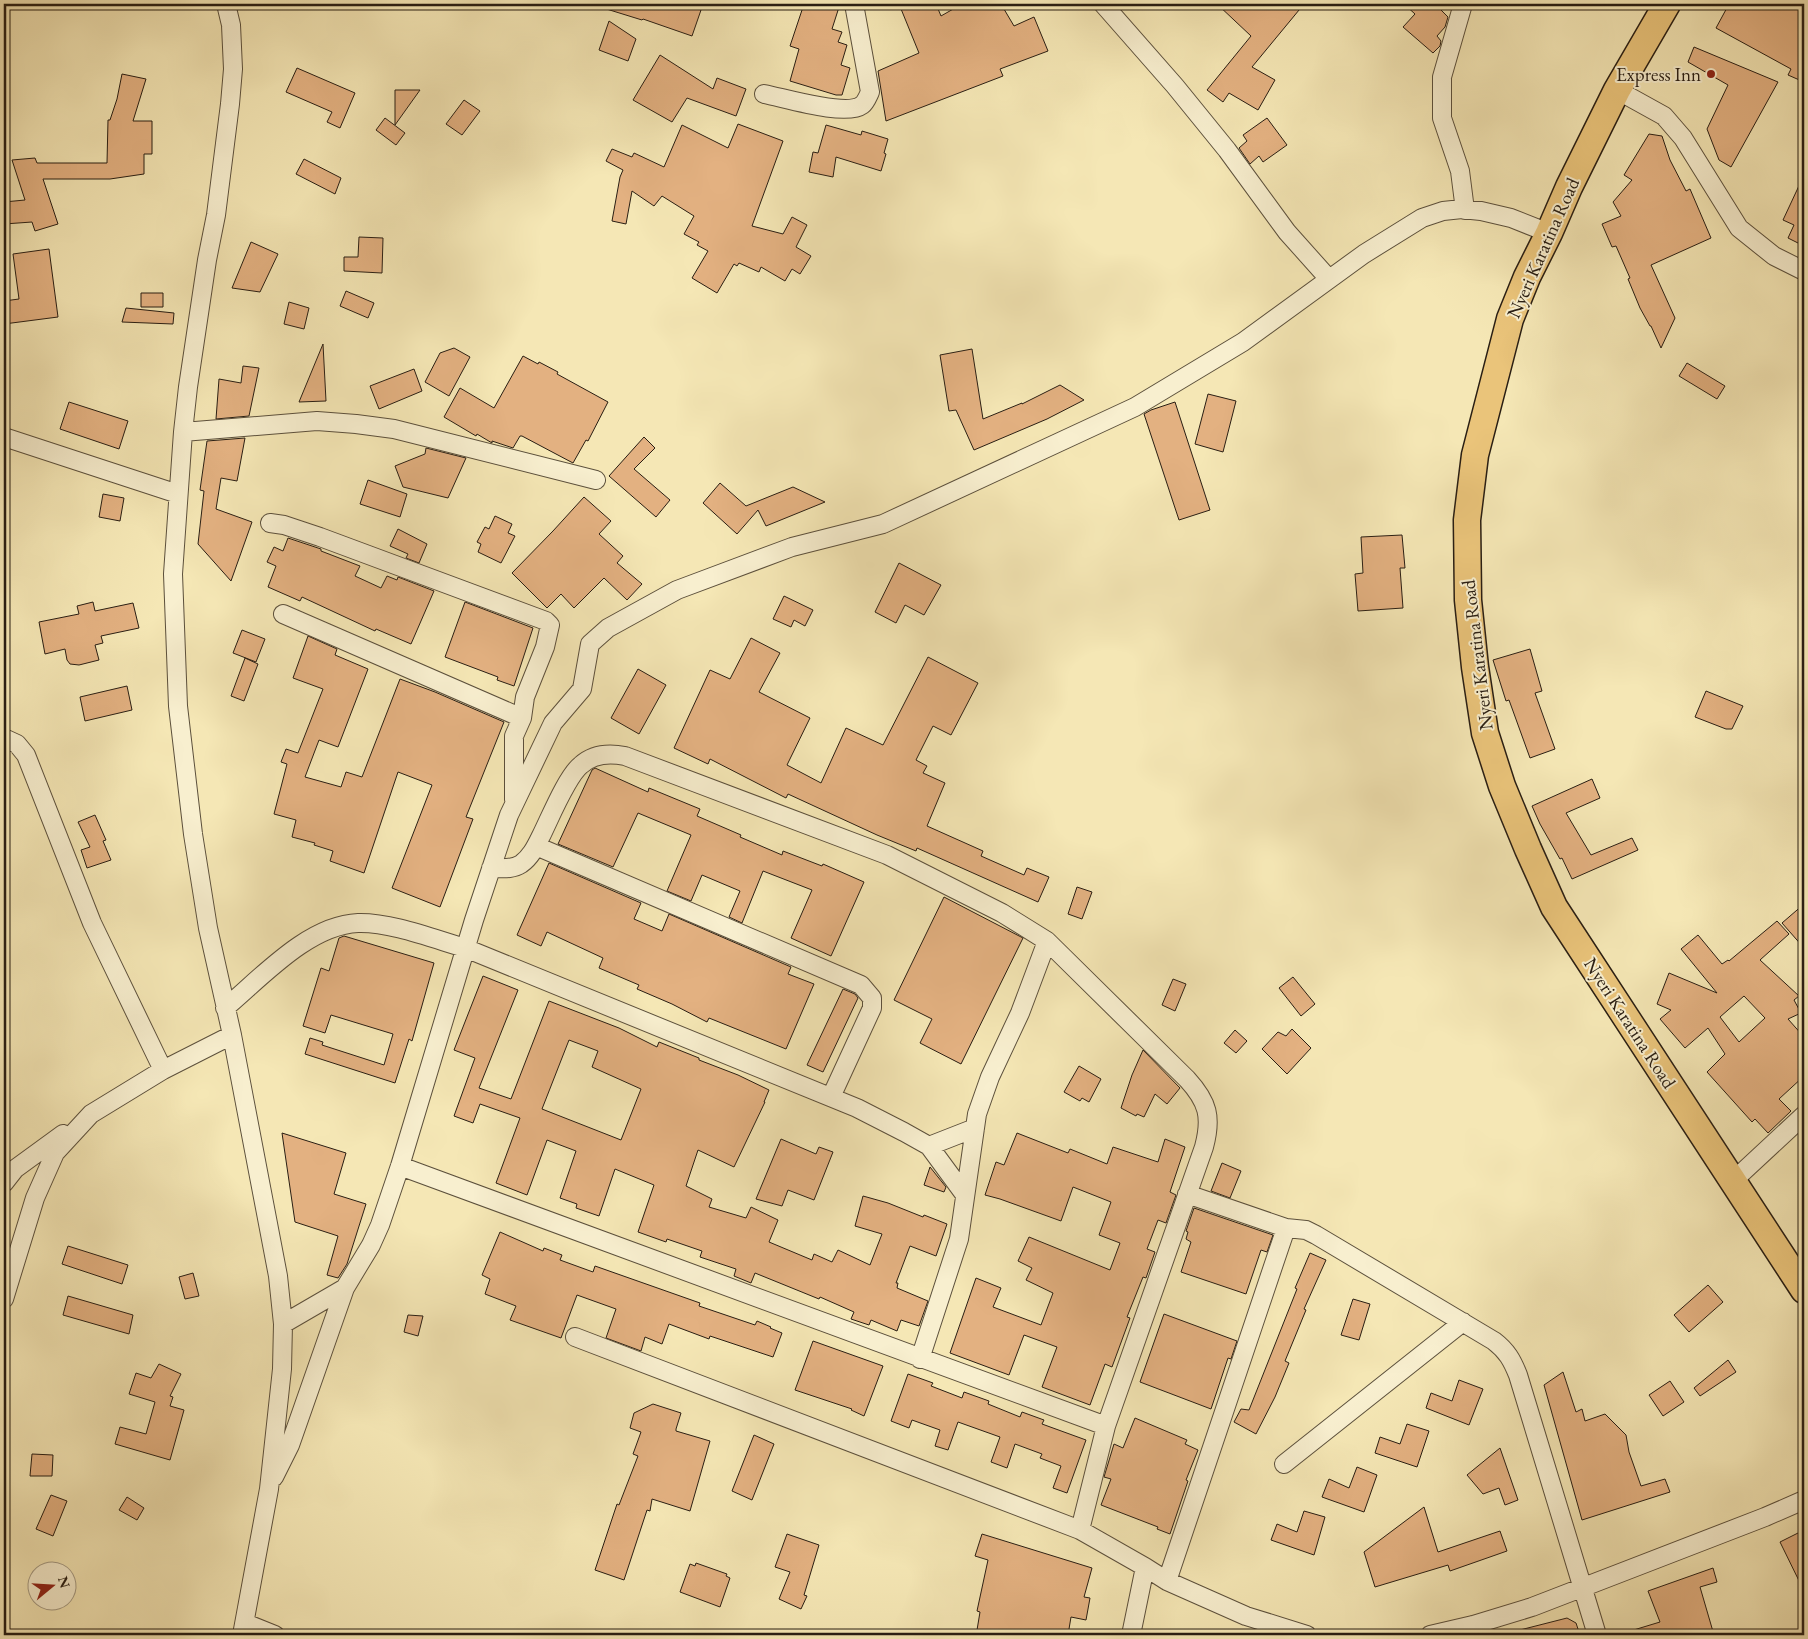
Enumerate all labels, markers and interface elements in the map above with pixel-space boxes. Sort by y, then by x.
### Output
place label: Express Inn [1616,62,1701,87]
marker: Express Inn [1705,68,1717,80]
street label: Nyeri Karatina Road [1501,173,1585,322]
street label: Nyeri Karatina Road [1455,578,1499,732]
street label: Nyeri Karatina Road [1578,953,1682,1094]
north arrow [28,1562,78,1612]
text: N [54,1574,75,1591]

